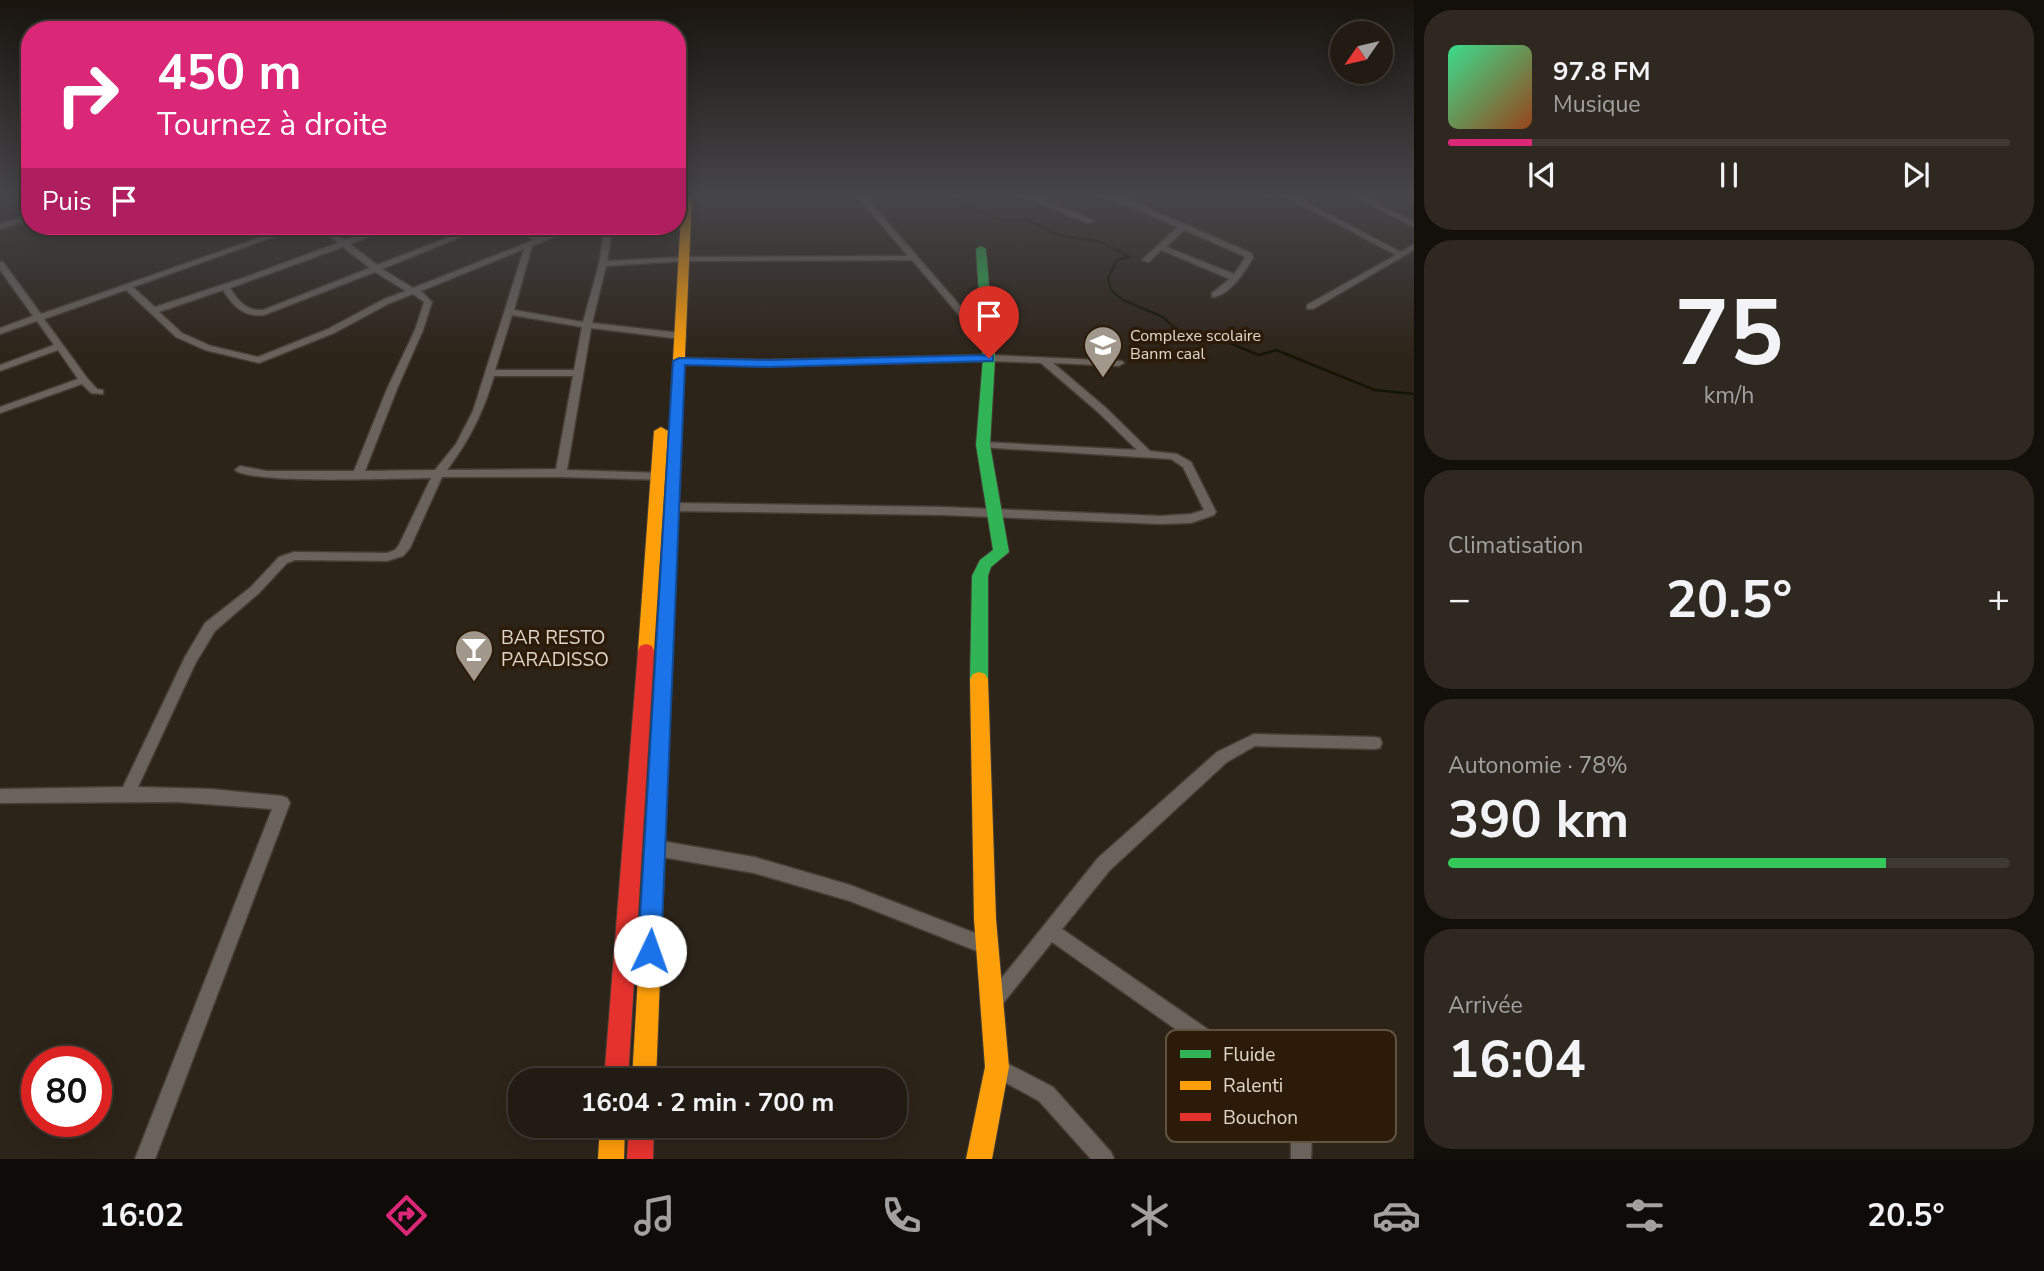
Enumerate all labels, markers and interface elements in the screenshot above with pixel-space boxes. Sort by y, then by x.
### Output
north arrow [1330,21,1393,84]
map controls [1330,21,1393,84]
text: 450 m [157,39,301,106]
icon: right [42,49,133,140]
text: 97.8 FM [1553,54,1650,89]
text: Musique [1553,89,1641,120]
text: Tournez à droite [157,103,388,146]
icon: previous [1523,156,1561,194]
icon: pause [1710,156,1748,194]
icon: next [1897,156,1935,194]
icon: arrive [105,182,143,220]
text: Puis [42,184,91,219]
text: 75 [1674,272,1784,396]
pin [959,286,1019,358]
icon: arrive [970,297,1008,335]
school or university icon: Complexe scolaire Banm caal [1082,324,1124,379]
place label: Complexe scolaire Banm caal [1130,325,1261,365]
text: km/h [1704,380,1754,411]
text: Climatisation [1448,530,1583,561]
text: 20.5° [1666,564,1792,635]
text: − [1448,574,1471,625]
text: + [1987,574,2010,625]
place label: BAR RESTO PARADISSO [501,625,609,673]
bar icon: BAR RESTO PARADISSO [453,628,495,683]
text: Autonomie · 78% [1448,750,1628,781]
text: 390 km [1448,784,1629,855]
position arrow [613,914,687,988]
text: Arrivée [1448,990,1523,1021]
text: 16:04 [1448,1024,1586,1095]
legend [1166,1030,1396,1142]
text: Fluide [1223,1042,1275,1068]
speed limit sign: 80 [21,1046,112,1137]
text: Ralenti [1223,1073,1283,1099]
text: 16:04 · 2 min · 700 m [581,1085,834,1120]
text: Bouchon [1223,1105,1298,1131]
icon: directions [382,1191,431,1240]
icon: music [630,1191,679,1240]
icon: phone [877,1191,926,1240]
icon: climate [1125,1191,1174,1240]
icon: car [1372,1191,1421,1240]
icon: filters [1620,1191,1669,1240]
text: 16:02 [99,1194,184,1237]
text: 20.5° [1867,1194,1945,1237]

